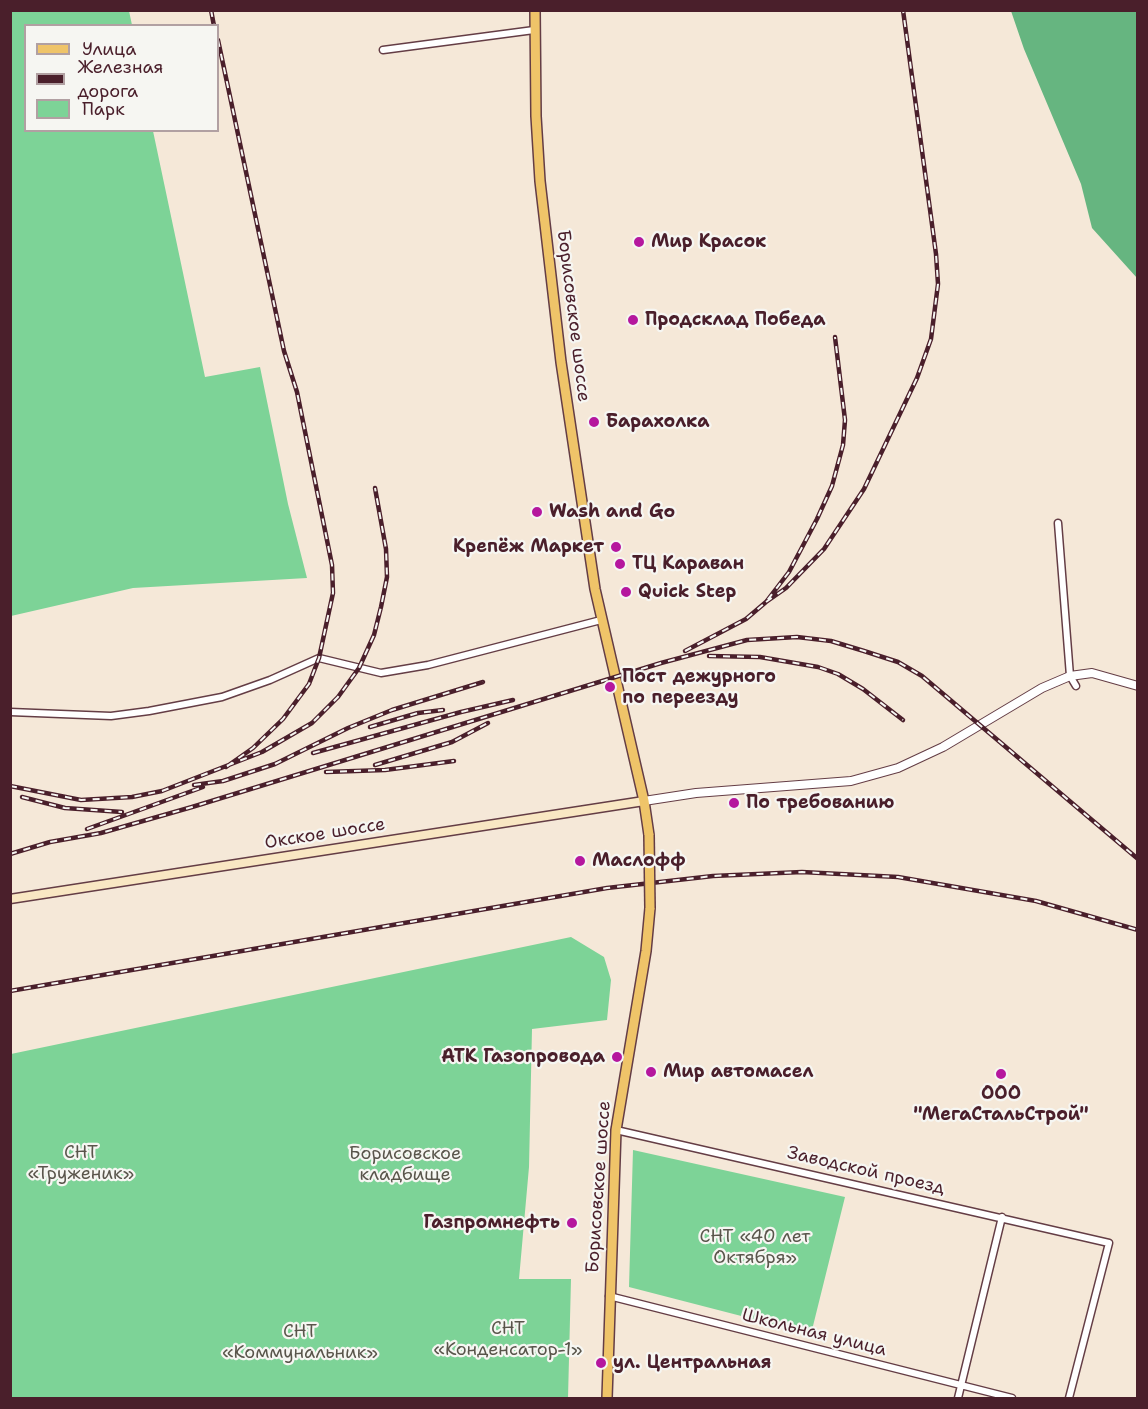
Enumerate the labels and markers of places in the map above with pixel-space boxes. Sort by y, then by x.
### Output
place label: Мир Красок [651,231,766,253]
marker: Мир Красок [632,235,646,249]
place label: Продсклад Победа [645,309,826,331]
marker: Продсклад Победа [626,313,640,327]
place label: Барахолка [606,411,710,433]
marker: Барахолка [587,415,601,429]
place label: Wash and Go [549,501,675,523]
marker: Wash and Go [530,505,544,519]
place label: Крепёж Маркет [453,536,604,558]
marker: Крепёж Маркет [609,540,623,554]
place label: ТЦ Караван [632,553,744,575]
marker: ТЦ Караван [613,557,627,571]
place label: Quick Step [638,581,736,603]
marker: Quick Step [619,585,633,599]
place label: Пост дежурного по переезду [622,666,776,708]
marker: Пост дежурного по переезду [603,680,617,694]
place label: По требованию [746,792,894,814]
marker: По требованию [727,796,741,810]
place label: Маслофф [592,850,685,872]
marker: Маслофф [573,854,587,868]
place label: АТК Газопровода [441,1046,605,1068]
marker: АТК Газопровода [610,1050,624,1064]
place label: Мир автомасел [663,1061,813,1083]
marker: Мир автомасел [644,1065,658,1079]
marker: ООО "МегаСтальСтрой" [994,1067,1008,1081]
place label: ООО "МегаСтальСтрой" [913,1083,1089,1126]
place label: Газпромнефть [423,1212,560,1234]
marker: Газпромнефть [565,1216,579,1230]
place label: ул. Центральная [613,1352,771,1374]
marker: ул. Центральная [594,1356,608,1370]

